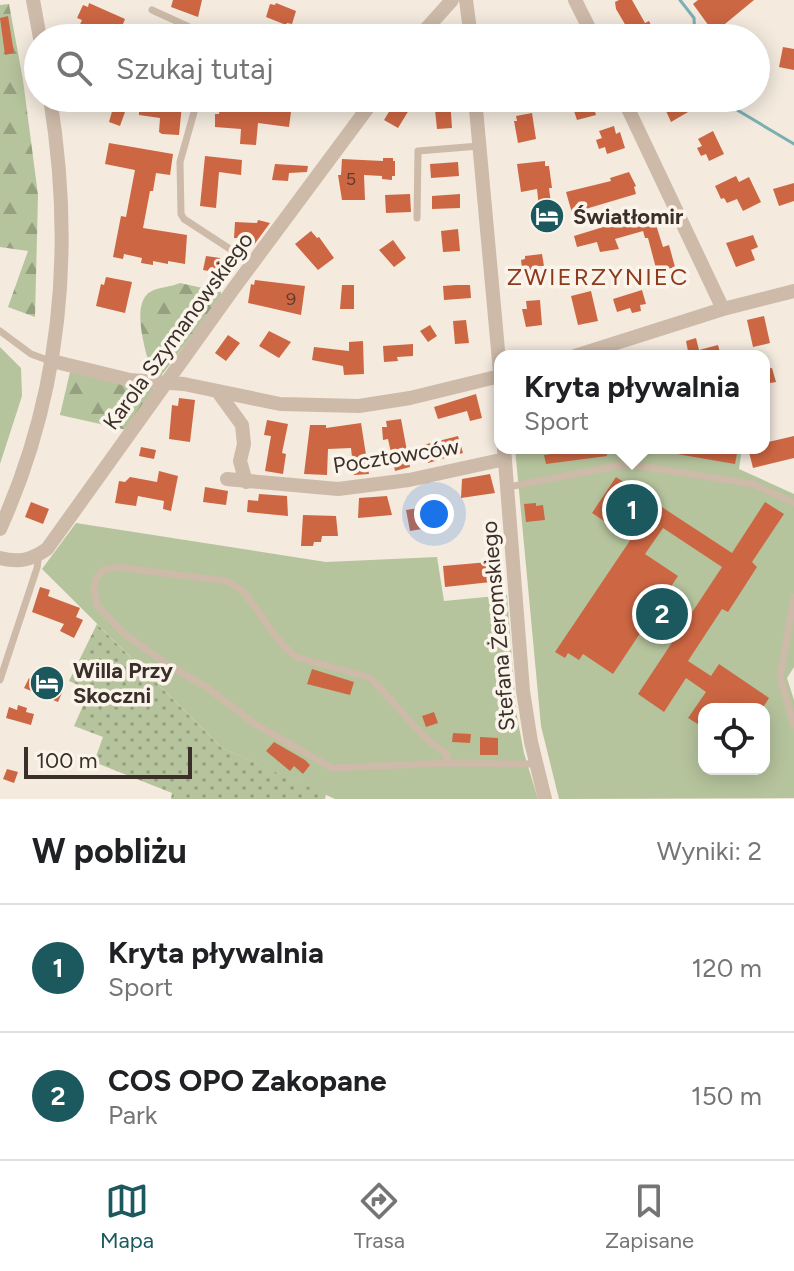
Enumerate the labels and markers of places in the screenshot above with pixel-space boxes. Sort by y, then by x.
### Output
hotel icon: Światłomir [528,197,566,235]
place label: Światłomir [573,203,684,230]
pin: 1 [606,480,658,540]
pin: 2 [636,584,688,644]
place label: Willa Przy Skoczni [73,657,173,709]
hotel icon: Willa Przy Skoczni [28,664,66,702]

